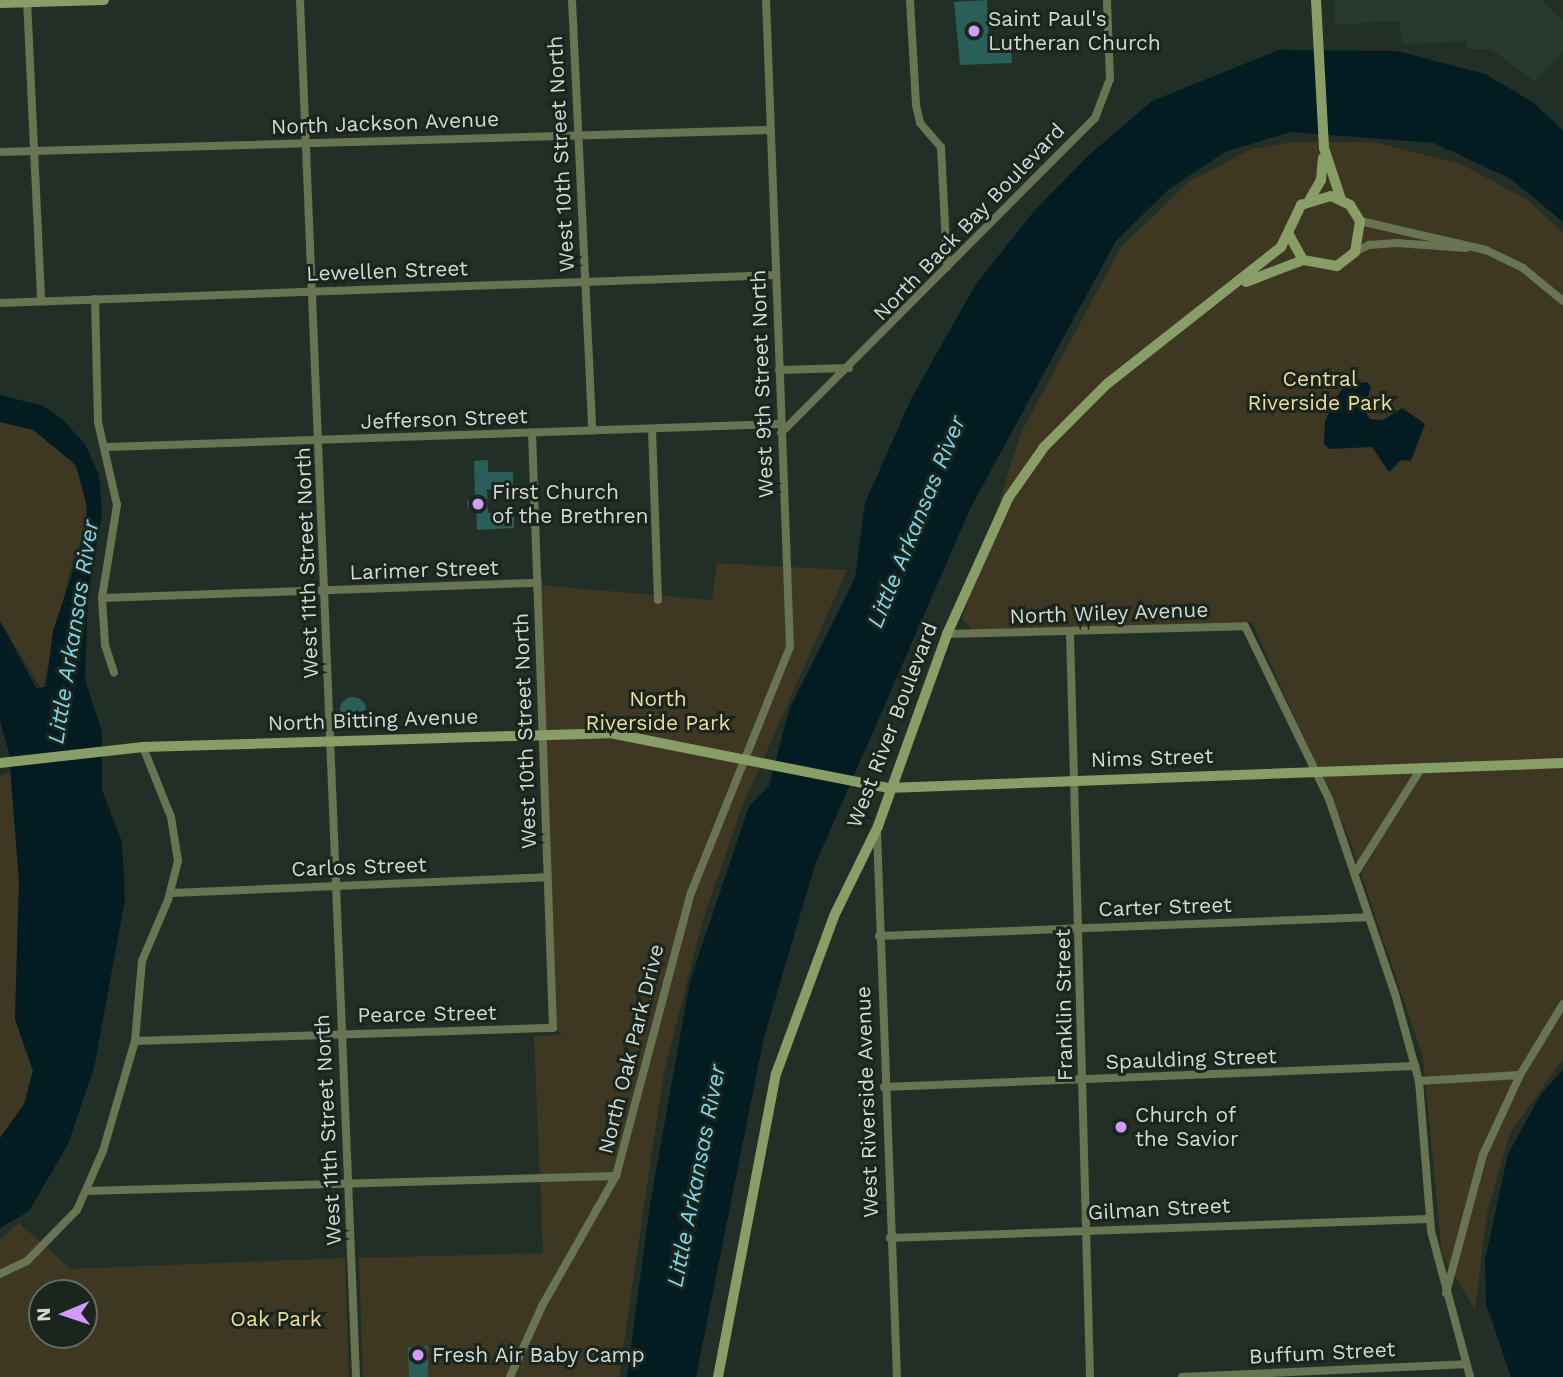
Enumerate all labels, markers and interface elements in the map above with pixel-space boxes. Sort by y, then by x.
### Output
place label: Saint Paul's Lutheran Church [988,6,1161,56]
marker: Saint Paul's Lutheran Church [966,23,982,39]
street label: West 10th Street North [542,35,580,273]
street label: North Jackson Avenue [270,106,500,140]
street label: North Back Bay Boulevard [868,118,1070,326]
street label: Lewellen Street [306,256,468,286]
street label: West 9th Street North [745,269,779,499]
park label: Central Riverside Park [1248,366,1392,416]
street label: Jefferson Street [360,403,528,435]
water label: Little Arkansas River [862,412,972,632]
street label: West 11th Street North [290,447,324,679]
place label: First Church of the Brethren [492,479,650,529]
marker: First Church of the Brethren [470,496,486,512]
water label: Little Arkansas River [43,518,105,746]
street label: Larimer Street [349,555,499,585]
street label: North Wiley Avenue [1008,597,1210,629]
street label: West 10th Street North [508,612,542,850]
street label: West River Boulevard [841,619,943,831]
park label: North Riverside Park [586,686,730,736]
street label: North Bitting Avenue [267,704,479,736]
street label: Nims Street [1090,743,1214,773]
street label: Carlos Street [291,852,427,882]
street label: Carter Street [1098,892,1232,922]
street label: Franklin Street [1050,929,1078,1081]
street label: North Oak Park Drive [593,941,669,1157]
street label: West Riverside Avenue [850,985,884,1219]
street label: Pearce Street [357,1000,497,1028]
street label: West 11th Street North [309,1014,347,1246]
street label: Spaulding Street [1105,1043,1277,1075]
water label: Little Arkansas River [662,1062,732,1290]
place label: Church of the Savior [1135,1102,1239,1152]
marker: Church of the Savior [1113,1119,1129,1135]
street label: Gilman Street [1087,1193,1231,1225]
north arrow [28,1279,98,1349]
park label: Oak Park [230,1306,322,1332]
text: N [32,1307,55,1322]
street label: Buffum Street [1248,1337,1396,1369]
place label: Fresh Air Baby Camp [432,1342,647,1368]
marker: Fresh Air Baby Camp [410,1347,426,1363]

